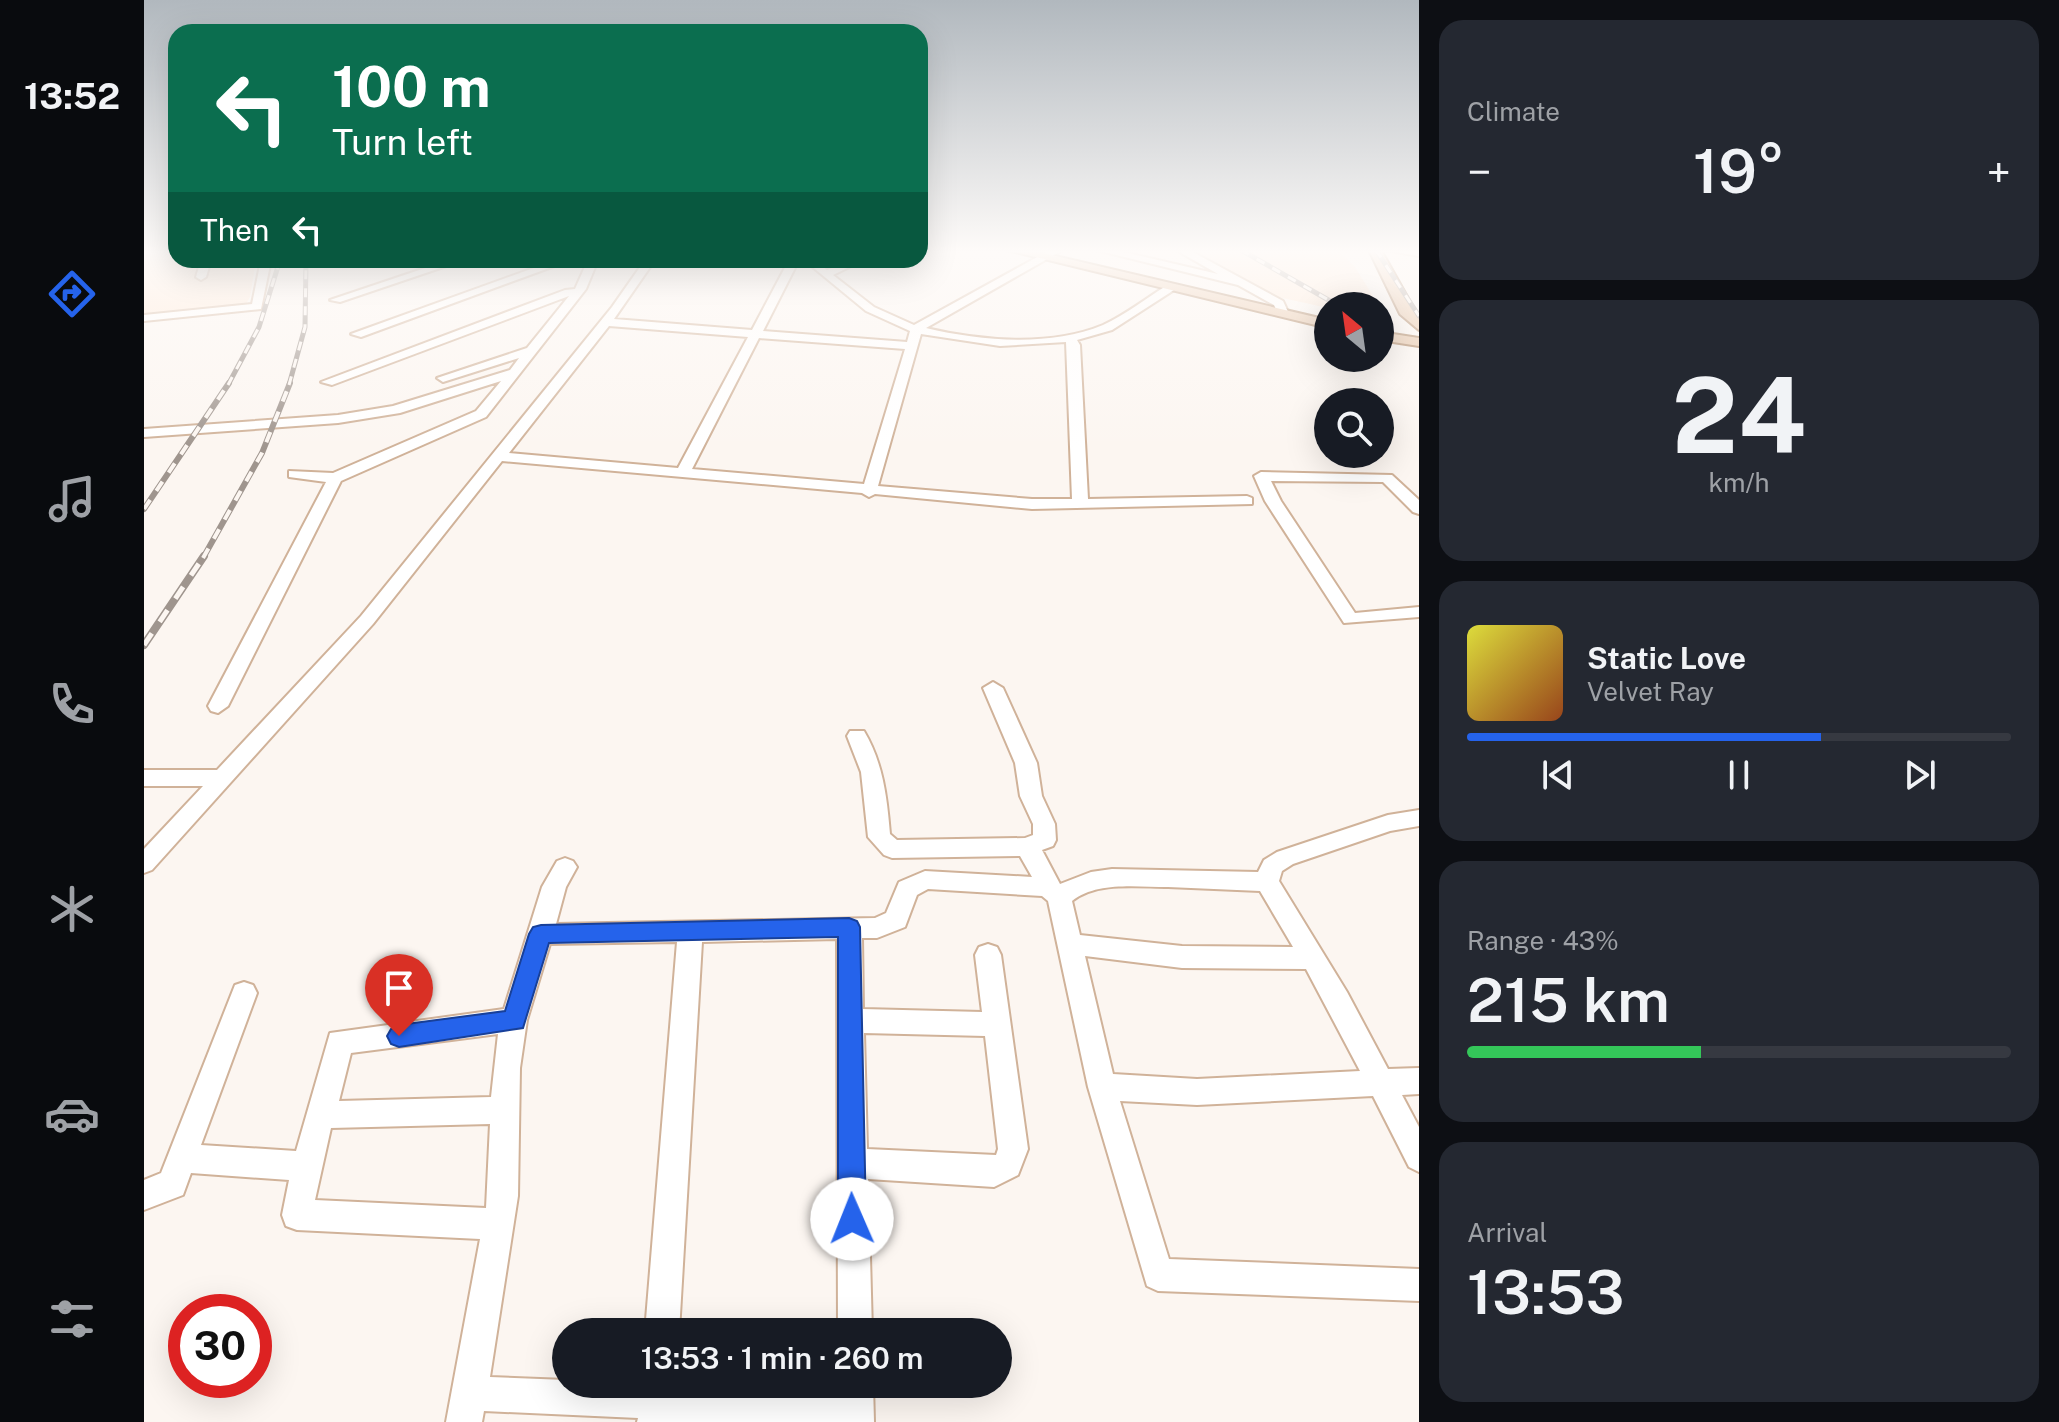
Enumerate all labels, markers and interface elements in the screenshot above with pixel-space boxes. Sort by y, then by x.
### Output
text: 100 m [332,54,491,120]
icon: left [200,56,304,160]
text: 13:52 [24,75,120,117]
text: Climate [1467,96,1560,127]
text: Turn left [332,121,473,163]
text: 19° [1693,136,1785,207]
text: − [1467,146,1491,198]
text: + [1987,146,2011,198]
icon: left [285,208,329,252]
text: Then [200,212,269,248]
icon: directions [44,266,100,322]
north arrow [1314,292,1394,372]
map controls [1314,292,1394,468]
text: 24 [1672,354,1806,476]
button: search [1314,388,1394,468]
text: km/h [1708,467,1770,498]
icon: music [44,471,100,527]
text: Static Love [1587,640,1746,676]
icon: phone [44,676,100,732]
text: Velvet Ray [1587,676,1714,707]
icon: previous [1536,753,1580,797]
icon: pause [1717,753,1761,797]
icon: next [1898,753,1942,797]
icon: climate [44,881,100,937]
text: Range · 43% [1467,925,1619,956]
pin [365,954,433,1036]
text: 215 km [1467,965,1670,1036]
icon: arrive [377,966,421,1010]
icon: car [44,1086,100,1142]
position arrow [810,1177,894,1261]
text: Arrival [1467,1217,1547,1248]
text: 13:53 [1467,1257,1625,1328]
icon: filters [44,1291,100,1347]
speed limit sign: 30 [168,1294,272,1398]
text: 13:53 · 1 min · 260 m [641,1340,923,1376]

